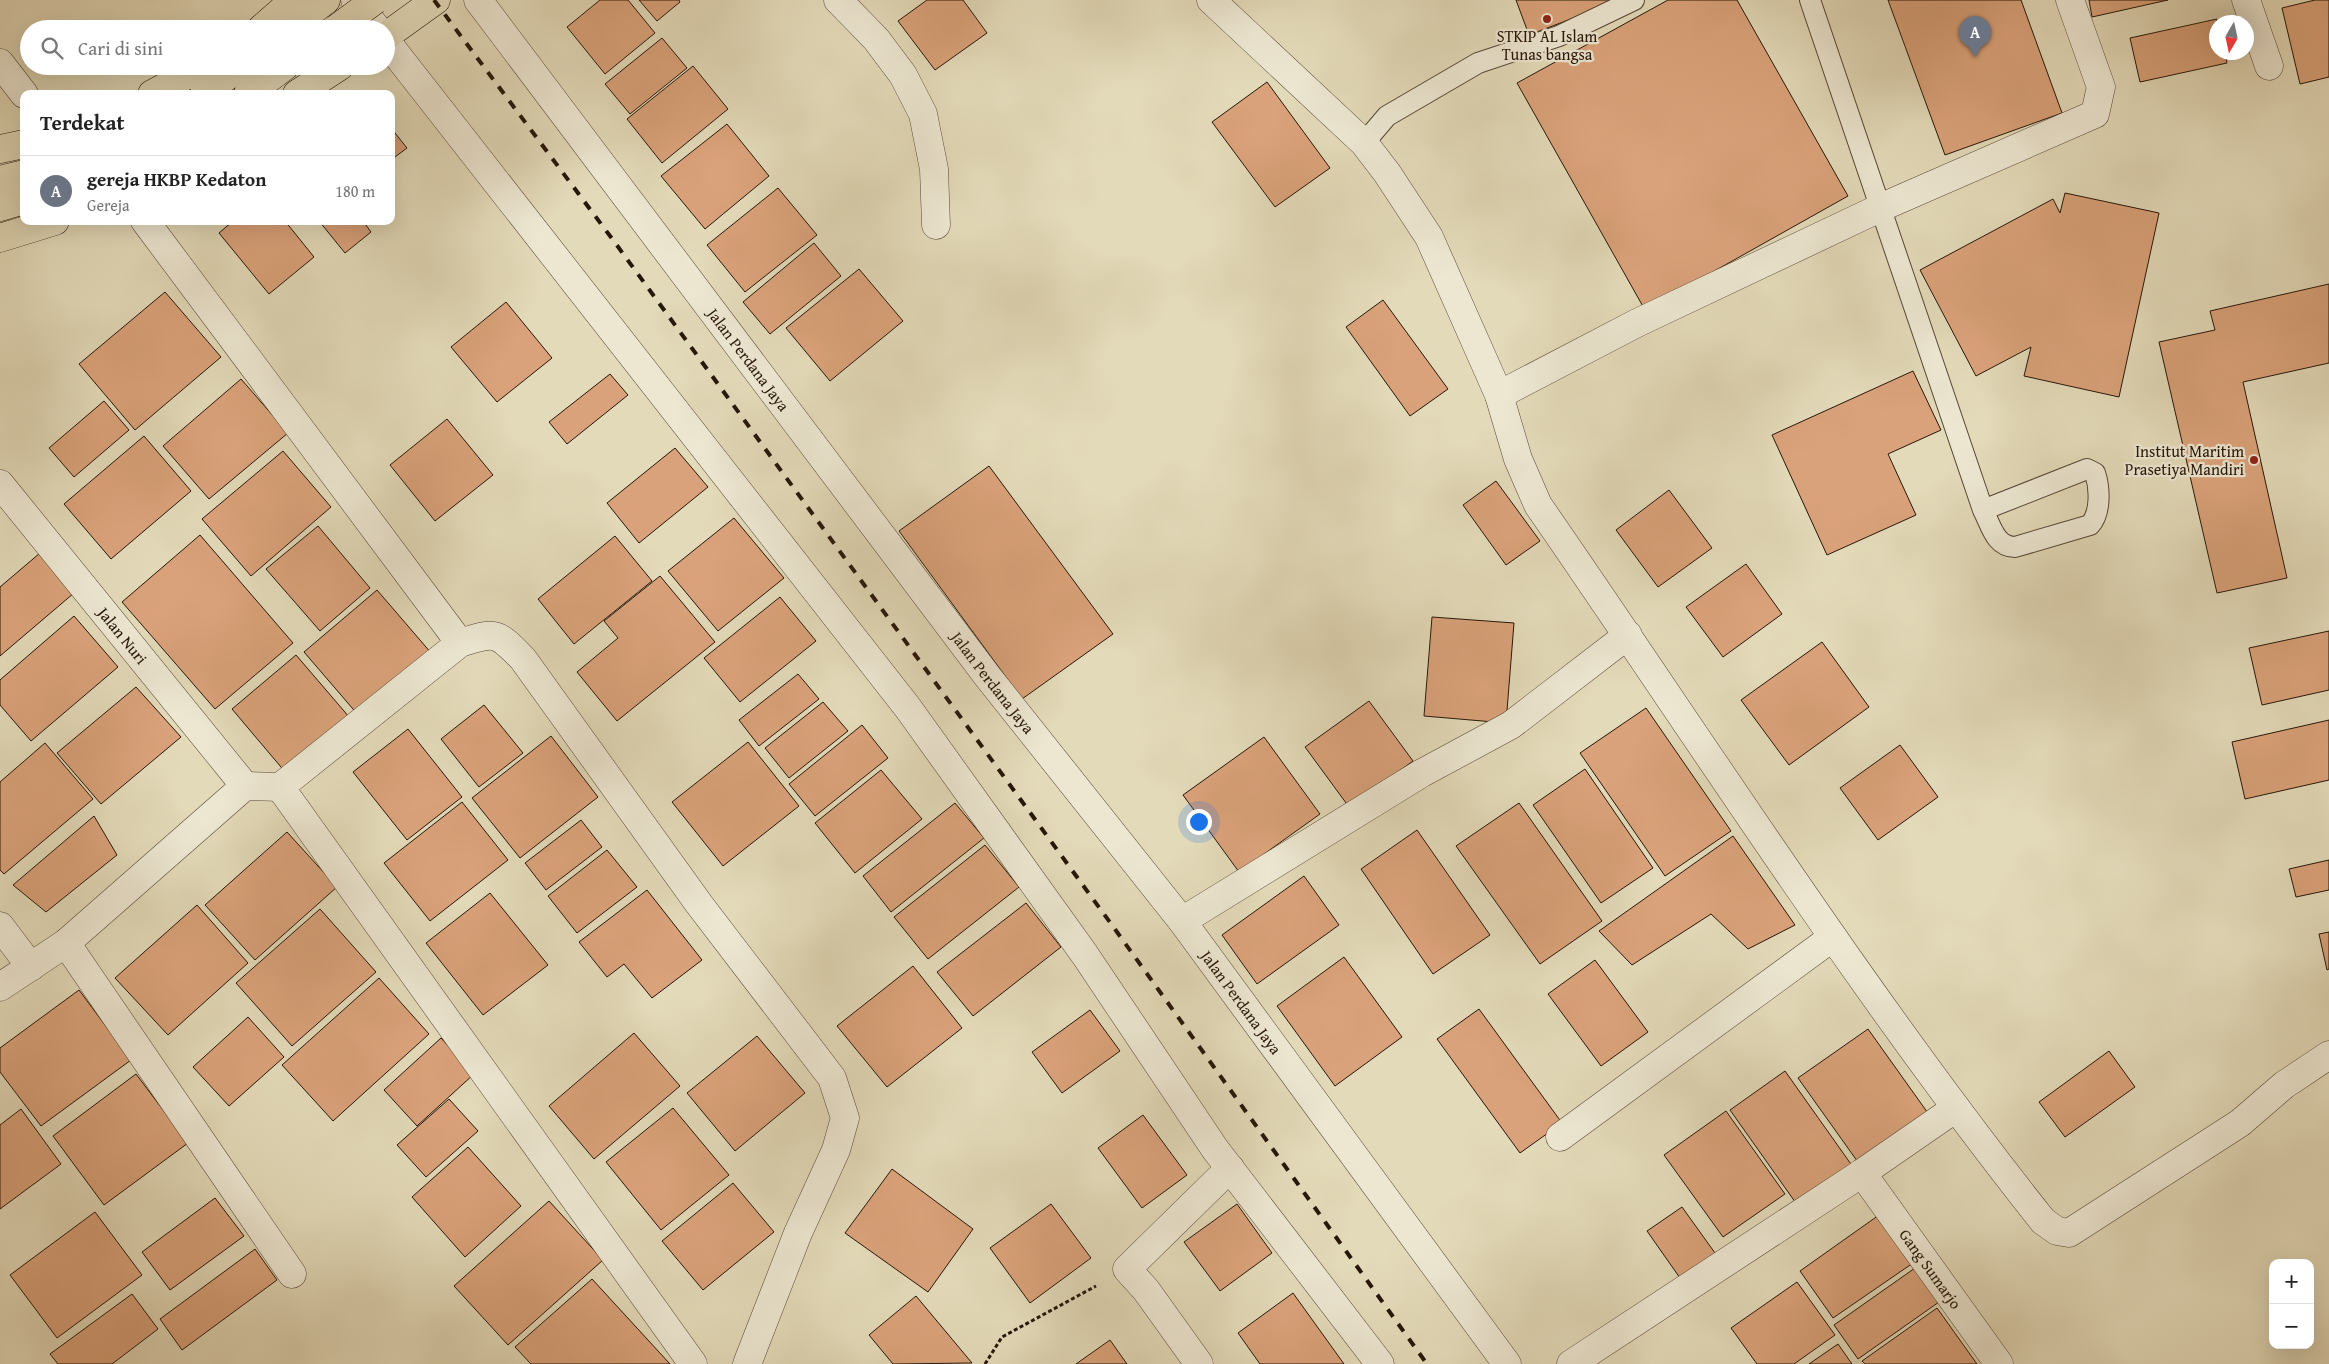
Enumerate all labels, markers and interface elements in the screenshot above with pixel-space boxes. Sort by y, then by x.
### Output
marker: STKIP AL Islam Tunas bangsa [1541,13,1553,25]
north arrow [2209,15,2254,60]
pin: A [1959,16,1991,57]
search box [20,20,395,75]
place label: STKIP AL Islam Tunas bangsa [1497,24,1597,66]
icon: search [38,34,66,62]
text: Cari di sini [78,34,163,62]
text: Terdekat [40,107,124,138]
text: gereja HKBP Kedaton [87,165,266,193]
text: A [51,179,61,203]
text: 180 m [335,179,375,203]
text: Gereja [87,193,130,217]
street label: Jalan Perdana Jaya [701,301,796,416]
place label: Institut Maritim Prasetiya Mandiri [2125,439,2245,481]
marker: Institut Maritim Prasetiya Mandiri [2248,454,2260,466]
street label: Jalan Nuri [91,600,154,670]
street label: Jalan Perdana Jaya [944,625,1041,739]
your location [1186,809,1212,835]
street label: Jalan Perdana Jaya [1194,944,1288,1060]
street label: Gang Sumarjo [1894,1224,1968,1314]
map controls [2269,1259,2314,1349]
button: + [2269,1259,2314,1304]
button: − [2269,1304,2314,1349]

